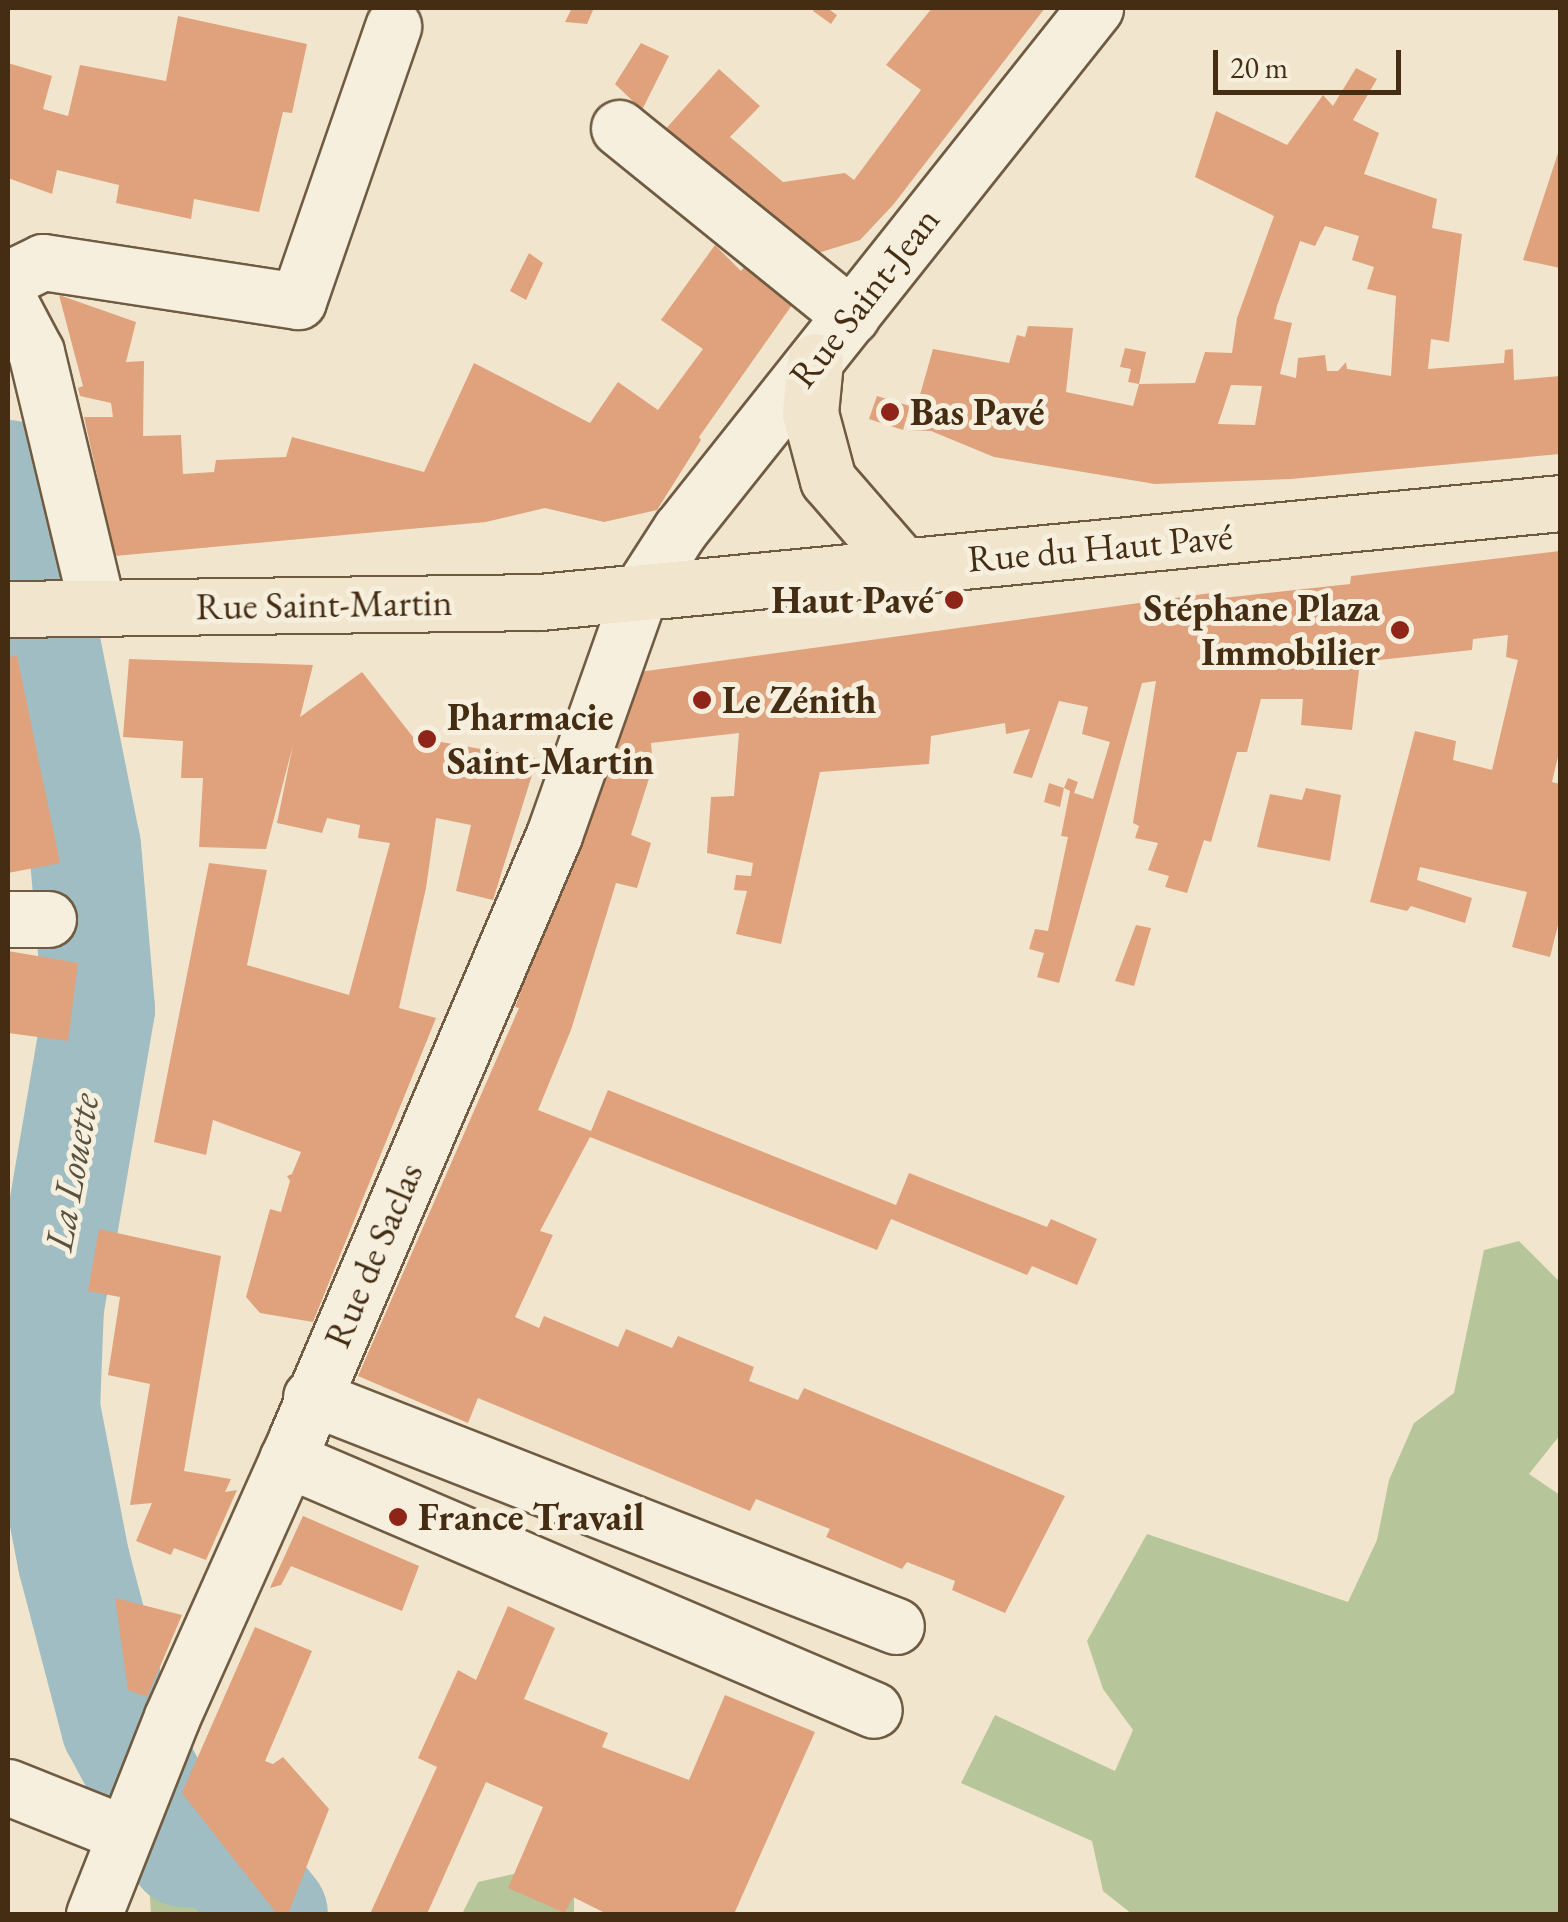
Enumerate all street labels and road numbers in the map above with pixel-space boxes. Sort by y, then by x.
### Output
street label: Rue Saint-Jean [779,197,949,397]
street label: Rue du Haut Pavé [966,513,1234,581]
street label: Rue Saint-Martin [195,579,453,629]
street label: Rue de Saclas [314,1156,432,1354]

